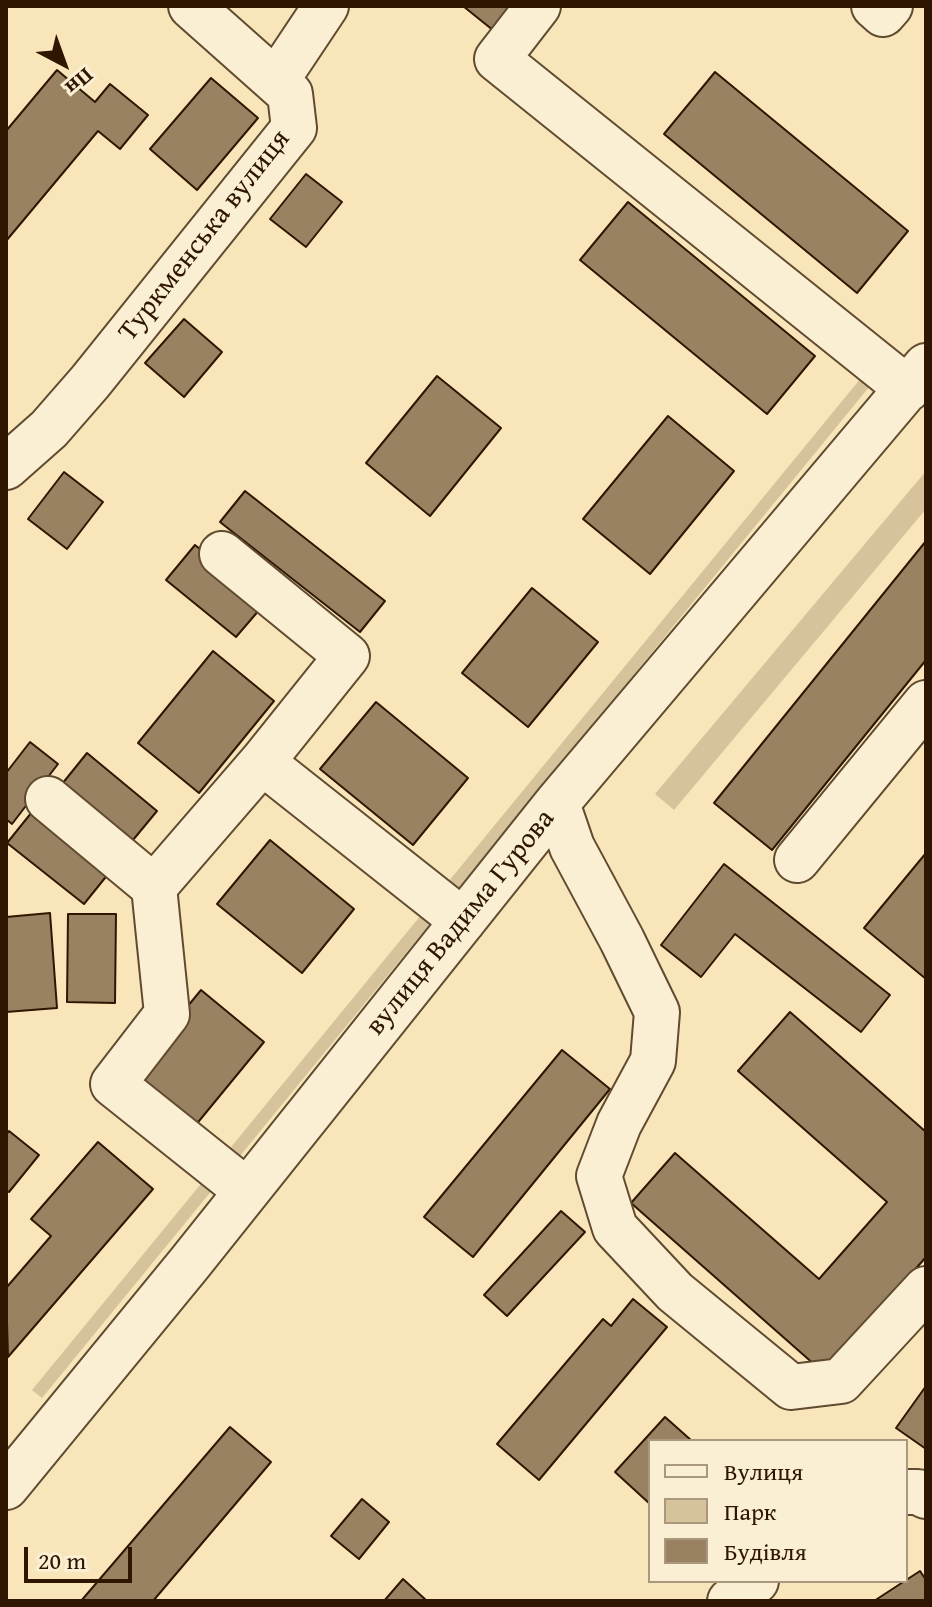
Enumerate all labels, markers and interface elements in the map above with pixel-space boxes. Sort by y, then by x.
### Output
north arrow [24,24,104,104]
text: Пн [59,61,101,103]
street label: Туркменська вулиця [112,124,298,348]
street label: вулиця Вадима Гурова [360,803,562,1043]
legend [648,1439,908,1583]
text: Вулиця [724,1454,803,1489]
text: Парк [724,1494,776,1529]
scale bar [28,1531,136,1581]
text: Будівля [724,1534,807,1569]
text: 20 m [38,1543,86,1578]

